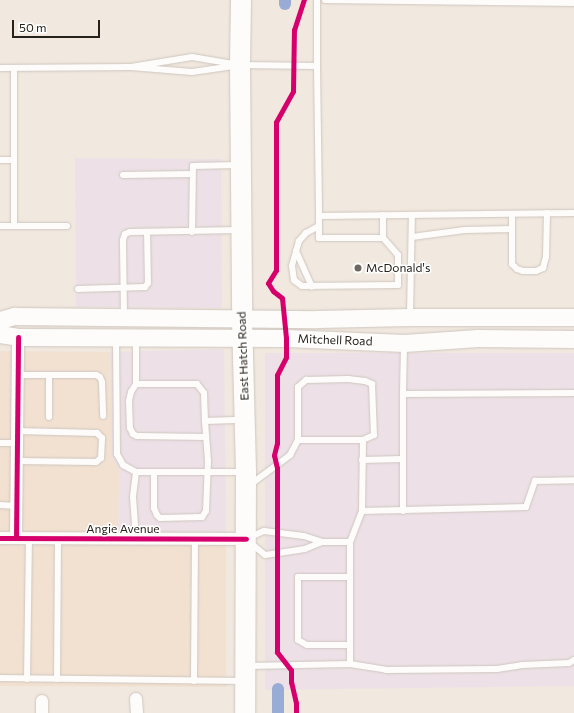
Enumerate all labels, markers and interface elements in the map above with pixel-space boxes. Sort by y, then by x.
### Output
scale bar [14,12,102,38]
text: 50 m [19,20,47,34]
place label: McDonald's [366,261,430,275]
marker: McDonald's [353,263,363,273]
street label: East Hatch Road [234,311,252,401]
street label: Mitchell Road [297,331,373,349]
street label: Angie Avenue [86,522,160,536]

